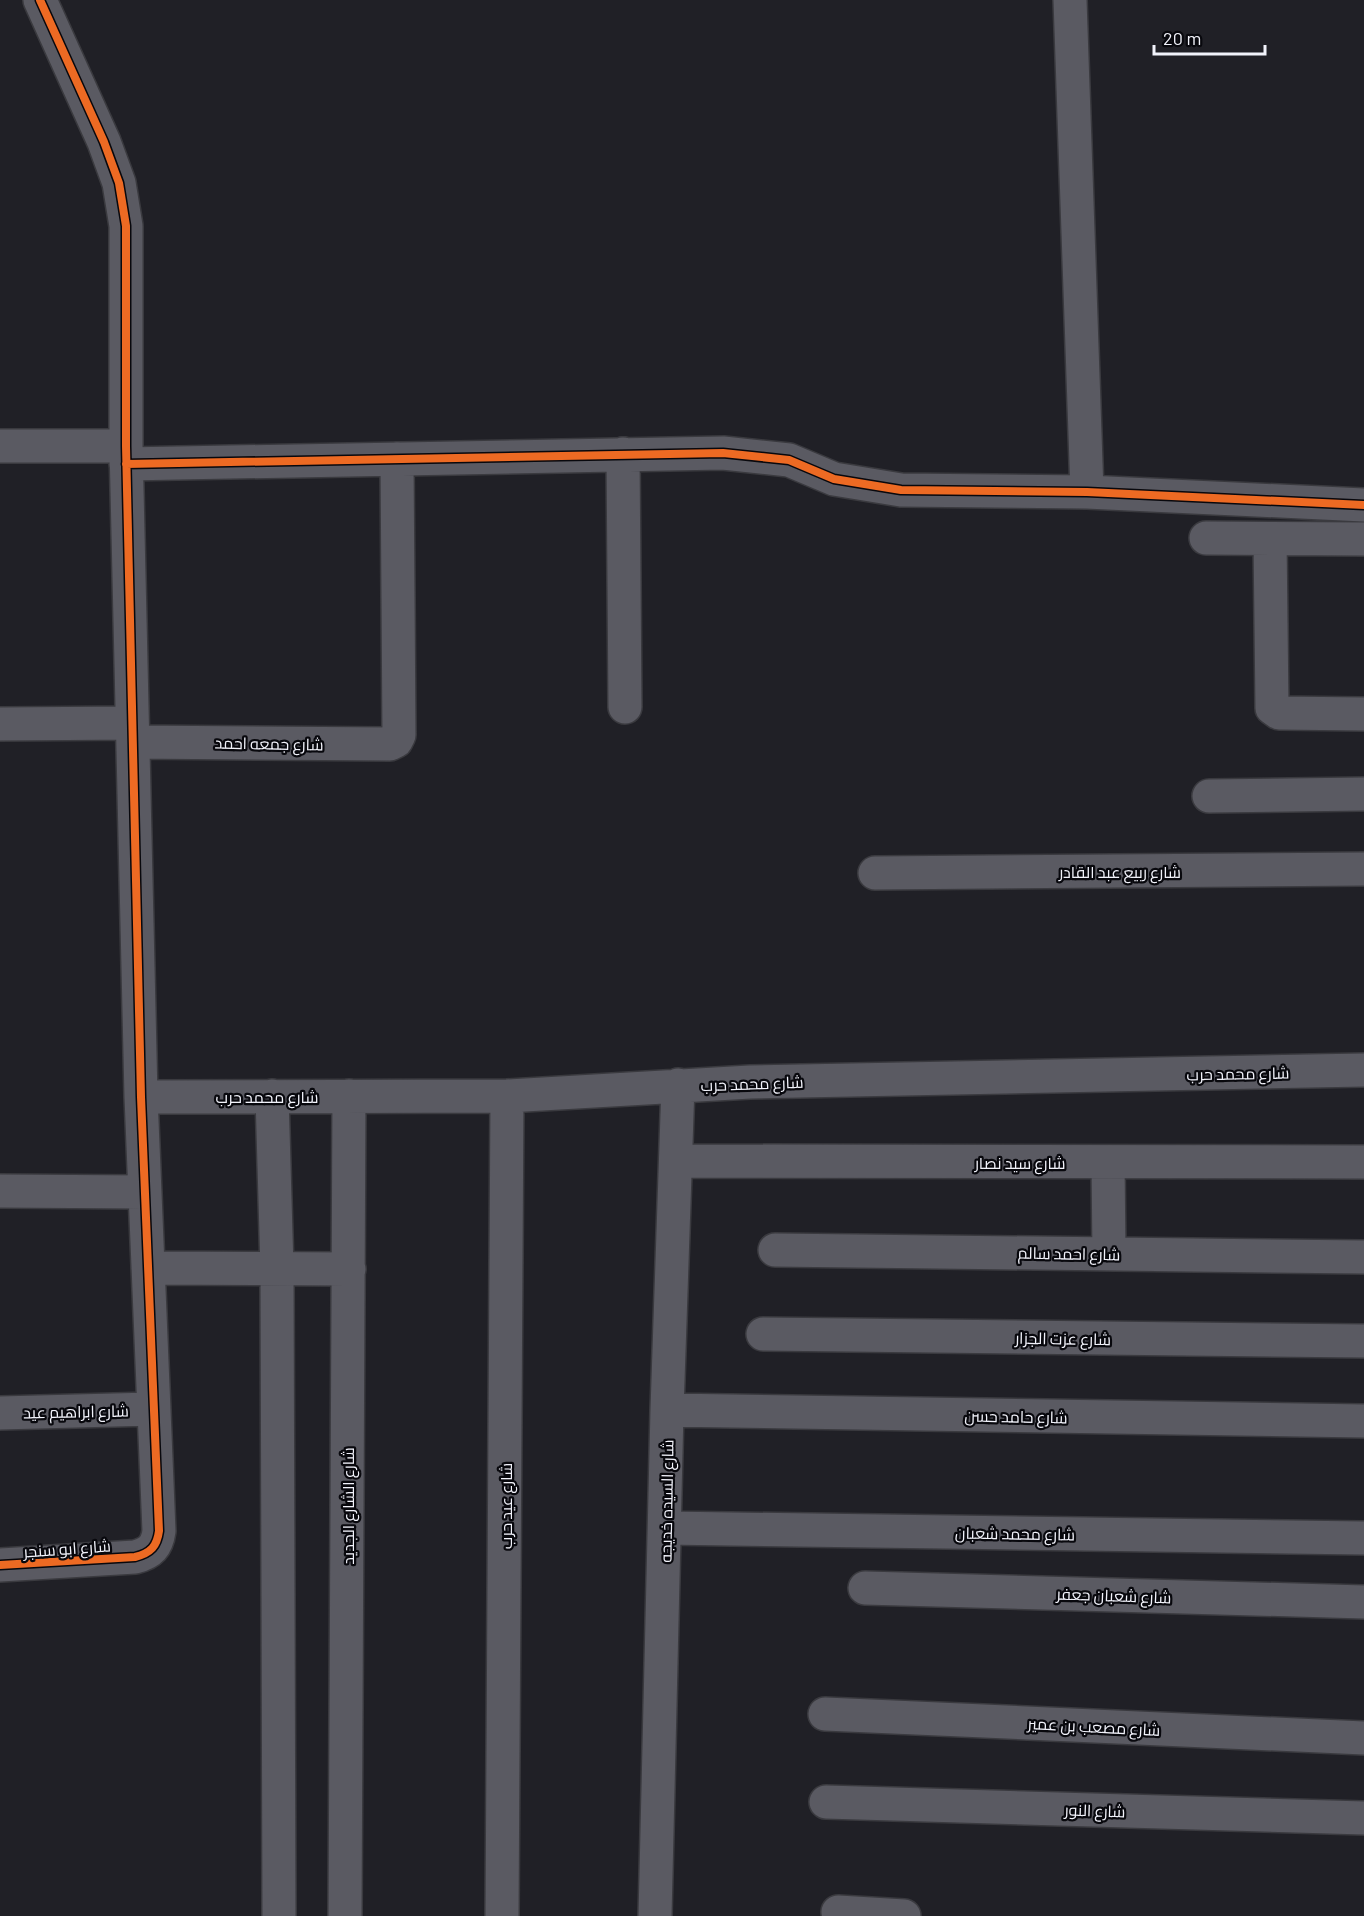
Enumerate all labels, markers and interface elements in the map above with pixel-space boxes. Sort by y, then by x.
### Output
scale bar [1154,18,1265,56]
text: 20 m [1163,27,1201,49]
street label: شارع جمعه احمد [214,733,324,756]
street label: شارع ربيع عبد القادر [1058,862,1181,884]
street label: شارع محمد حرب [1186,1063,1290,1086]
street label: شارع محمد حرب [700,1072,804,1097]
street label: شارع محمد حرب [216,1087,319,1109]
street label: شارع سيد نصار [974,1153,1065,1175]
street label: شارع احمد سالم [1017,1243,1121,1266]
street label: شارع عزت الجزار [1014,1328,1111,1351]
street label: شارع ابراهيم عيد [23,1401,129,1424]
street label: شارع حامد حسن [964,1406,1068,1429]
street label: شارع السيده خديجه [655,1439,680,1563]
street label: شارع الشارع الجديد [338,1447,360,1565]
street label: شارع عيد حرب [496,1463,518,1549]
street label: شارع محمد شعبان [955,1522,1075,1547]
street label: شارع ابو سنجر [22,1535,112,1564]
street label: شارع شعبان جعفر [1055,1583,1172,1609]
street label: شارع مصعب بن عمير [1026,1713,1161,1742]
street label: شارع النور [1063,1799,1126,1824]

